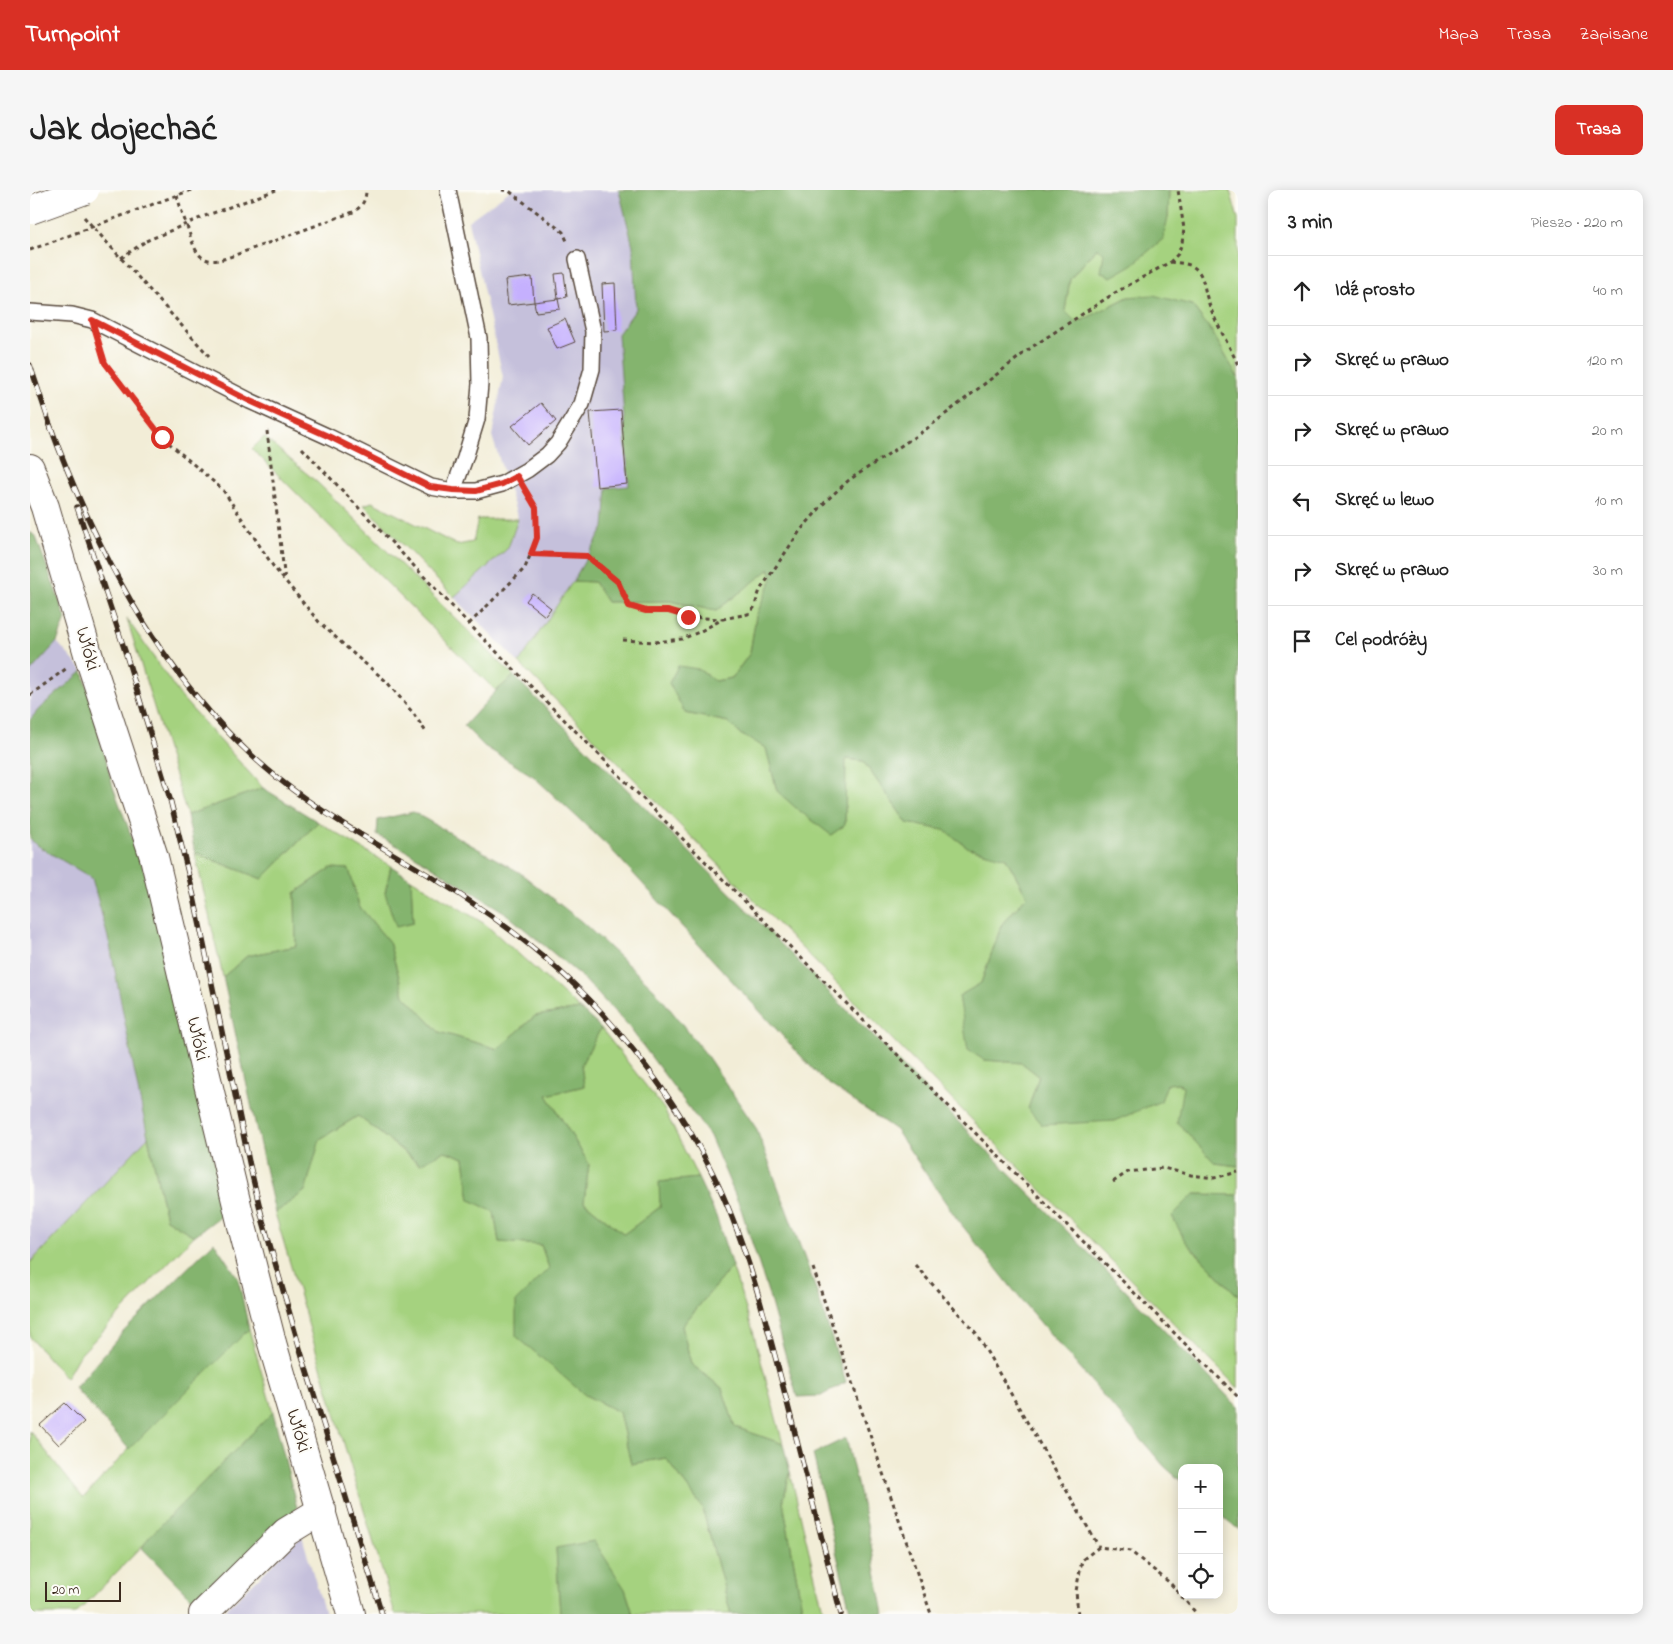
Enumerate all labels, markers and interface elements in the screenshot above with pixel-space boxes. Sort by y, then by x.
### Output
text: Turnpoint [25,18,120,53]
text: Mapa [1439,22,1479,48]
text: Trasa [1507,22,1551,48]
text: Zapisane [1579,22,1648,48]
text: Jak dojechać [30,105,217,156]
button: Trasa [1555,105,1643,155]
text: 3 min [1288,208,1332,238]
text: Pieszo · 220 m [1531,211,1623,235]
icon: ahead [1288,277,1316,305]
text: Idź prosto [1335,277,1415,304]
text: 40 m [1593,279,1623,303]
icon: right [1288,347,1316,375]
text: Skręć w prawo [1335,347,1449,374]
text: 120 m [1587,349,1623,373]
icon: right [1288,417,1316,445]
text: Skręć w prawo [1335,417,1449,444]
text: 20 m [1592,419,1623,443]
route start [151,426,174,449]
icon: left [1288,487,1316,515]
text: Skręć w lewo [1335,487,1434,514]
text: 10 m [1595,489,1623,513]
icon: right [1288,557,1316,585]
text: Skręć w prawo [1335,557,1449,584]
text: 30 m [1593,559,1623,583]
route end [677,606,700,629]
street label: Włóki [66,624,108,674]
icon: arrive [1288,627,1316,655]
text: Cel podróży [1335,627,1427,654]
street label: Włóki [177,1014,217,1064]
street label: Włóki [277,1405,319,1457]
map controls [1178,1464,1223,1599]
button: + [1178,1464,1223,1509]
button: − [1178,1509,1223,1554]
button: locate [1178,1554,1223,1599]
scale bar [45,1579,121,1602]
text: 20 m [52,1580,79,1601]

